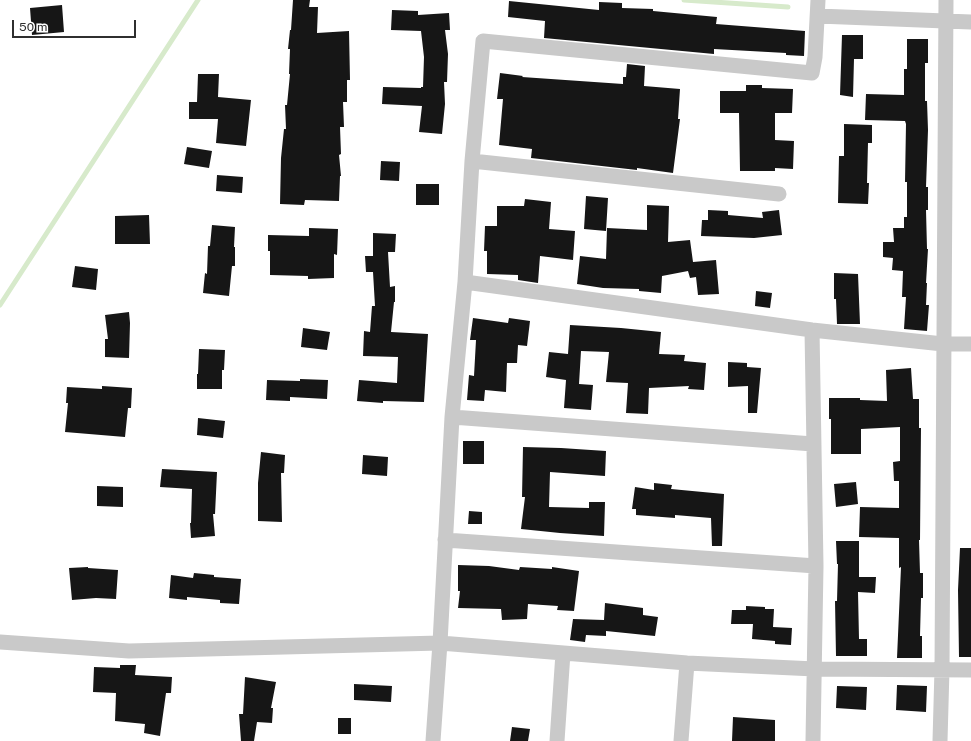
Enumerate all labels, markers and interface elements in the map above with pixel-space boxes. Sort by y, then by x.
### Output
scale bar [14,12,138,38]
text: 50 m [19,20,47,34]

